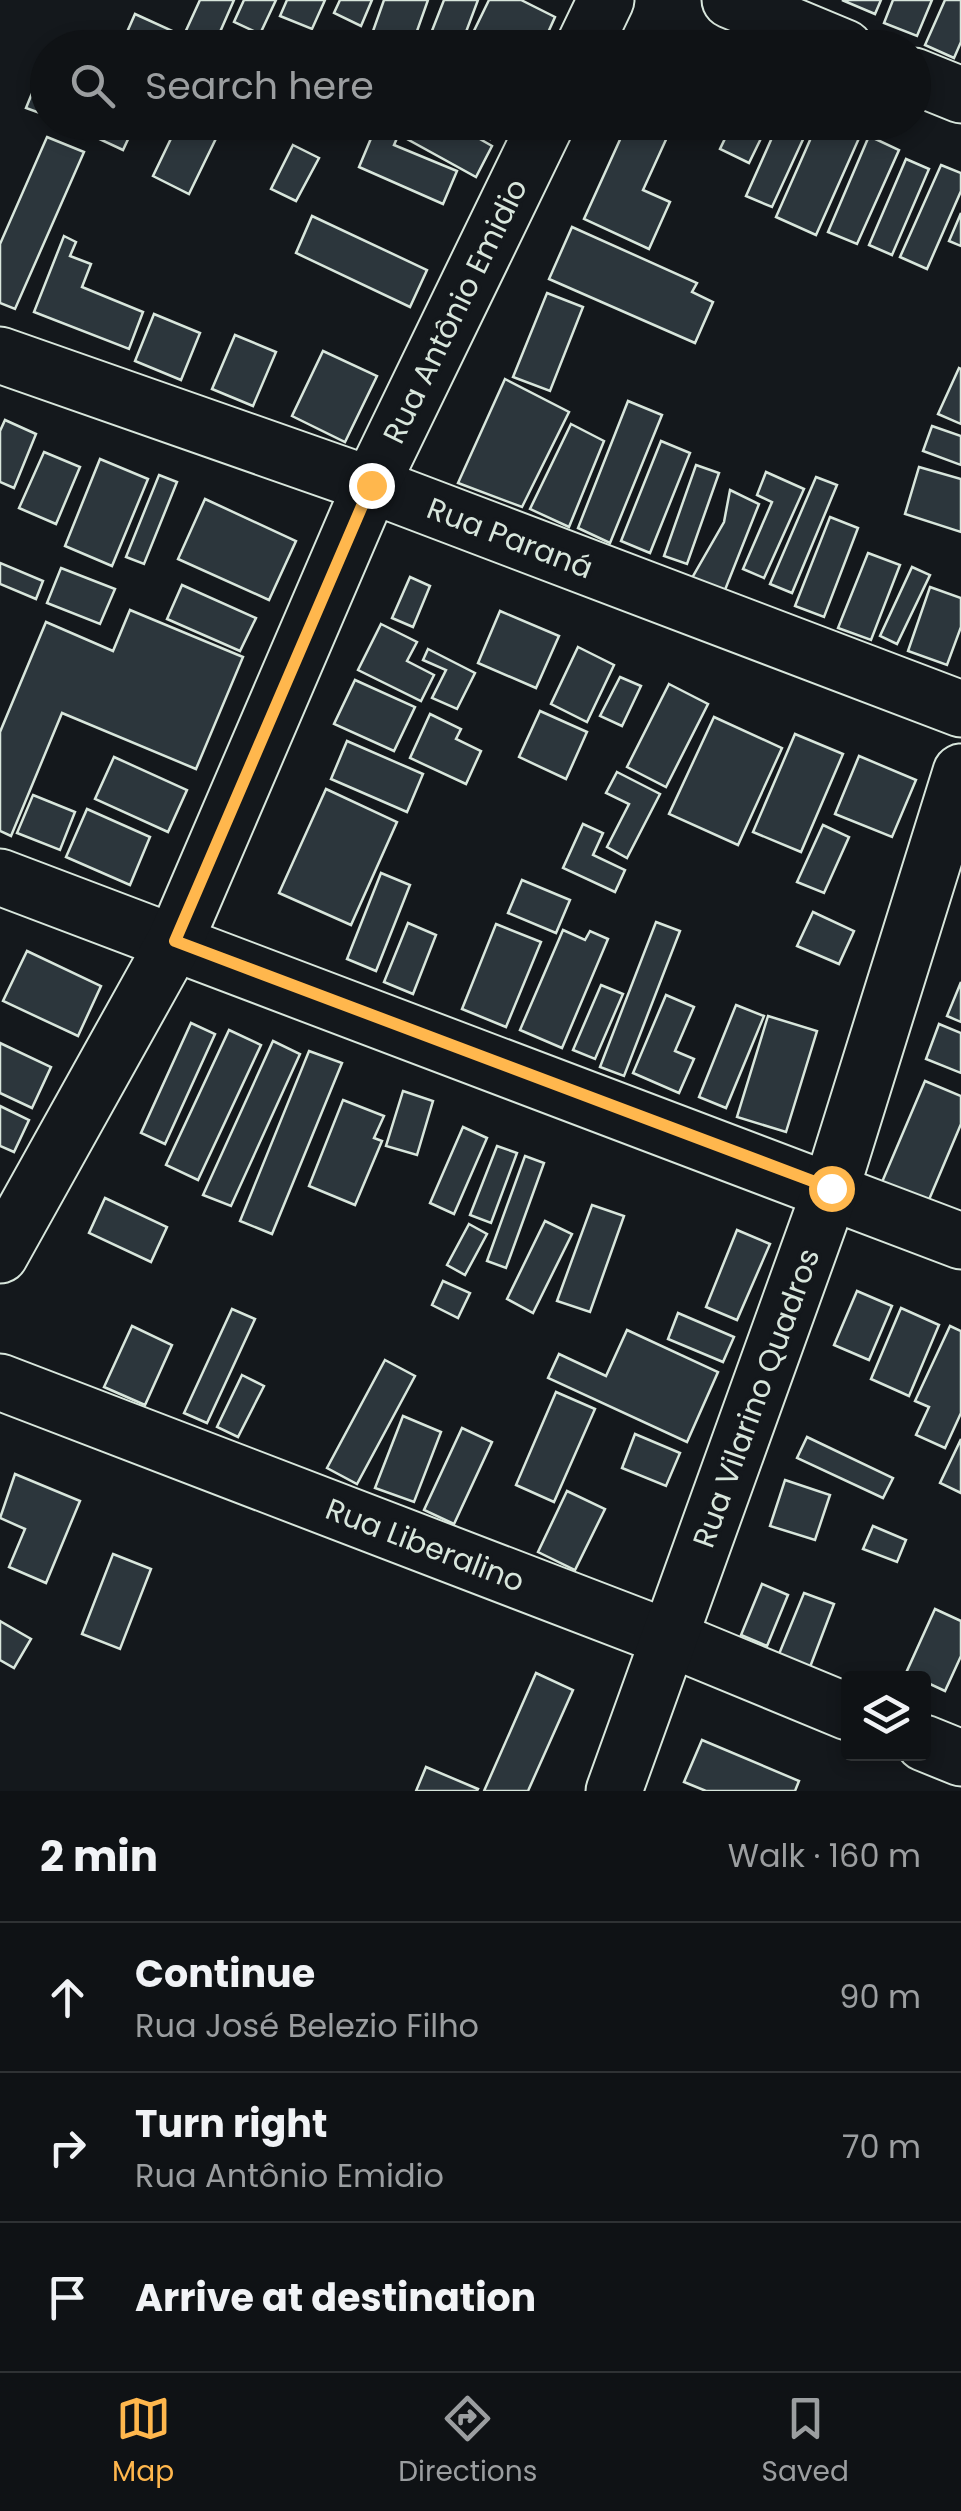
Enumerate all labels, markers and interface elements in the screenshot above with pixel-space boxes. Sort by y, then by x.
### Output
search box [30,30,931,140]
icon: search [65,58,120,113]
text: Search here [145,59,374,112]
street label: Rua Antônio Emidio [372,171,538,451]
route end [349,463,395,509]
street label: Rua Paraná [421,487,599,589]
route start [809,1166,855,1212]
street label: Rua Vilarino Quadros [682,1242,830,1554]
street label: Rua Liberalino [319,1487,531,1603]
map controls [841,1671,931,1761]
button: layers [841,1671,931,1761]
text: 2 min [40,1827,158,1886]
text: Walk · 160 m [728,1833,921,1878]
text: Continue [135,1947,315,2000]
icon: ahead [40,1970,95,2025]
text: 90 m [839,1974,921,2019]
text: Rua José Belezio Filho [135,2003,479,2048]
text: Turn right [135,2097,327,2150]
icon: right [40,2120,95,2175]
text: 70 m [842,2124,921,2169]
text: Rua Antônio Emidio [135,2153,444,2198]
icon: arrive [40,2270,95,2325]
text: Arrive at destination [135,2271,536,2324]
tab: Map [112,2391,174,2493]
tab: Directions [398,2391,537,2493]
tab: Saved [762,2391,849,2493]

